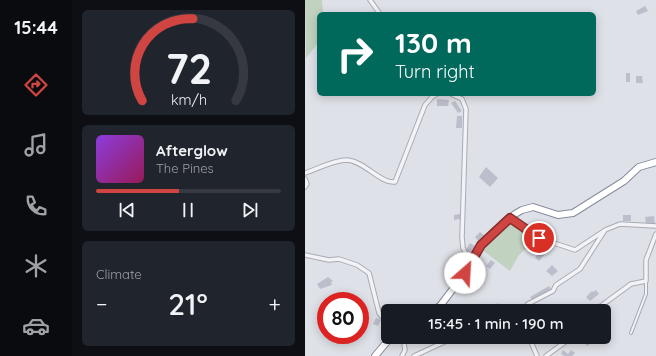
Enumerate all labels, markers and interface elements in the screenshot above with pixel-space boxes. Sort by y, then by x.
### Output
text: 15:44 [14,16,58,39]
text: 130 m [395,25,472,60]
icon: right [329,28,381,80]
text: 72 [165,41,212,93]
text: Turn right [395,60,475,83]
icon: directions [22,71,50,99]
text: km/h [170,90,207,108]
icon: music [22,131,50,159]
text: Afterglow [156,141,228,160]
text: The Pines [156,160,214,176]
icon: phone [22,192,50,220]
icon: previous [116,199,138,221]
icon: pause [177,199,199,221]
icon: next [239,199,261,221]
pin [522,221,556,255]
icon: arrive [528,227,550,249]
icon: climate [22,252,50,280]
position arrow [444,252,486,294]
text: Climate [96,266,142,282]
text: 21° [168,285,208,323]
text: − [96,290,107,318]
text: + [269,290,281,318]
speed limit sign: 80 [317,292,369,344]
icon: car [22,312,50,340]
text: 15:45 · 1 min · 190 m [428,314,564,333]

